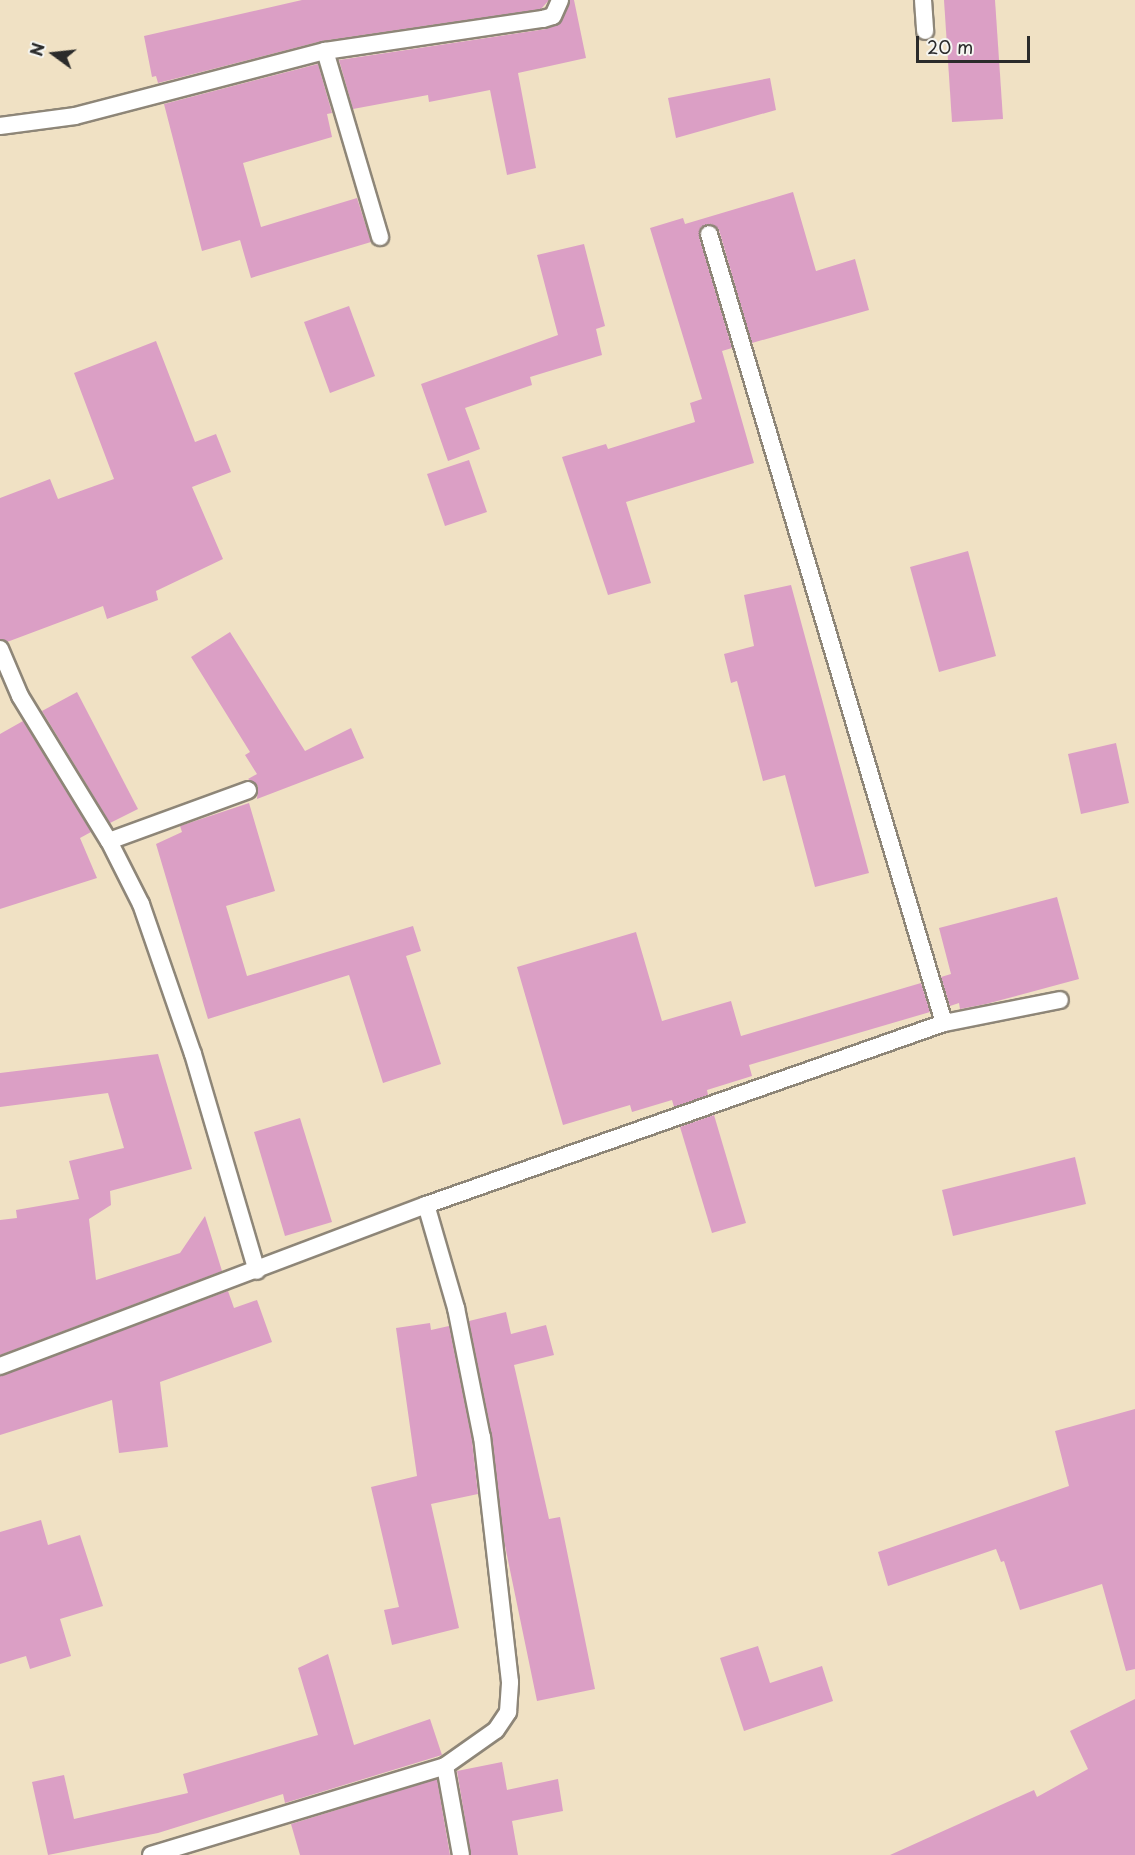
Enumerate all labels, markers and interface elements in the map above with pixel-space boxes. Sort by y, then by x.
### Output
north arrow [24,24,84,84]
scale bar [919,24,1033,62]
text: 20 m [927,33,973,60]
text: N [23,40,50,59]

